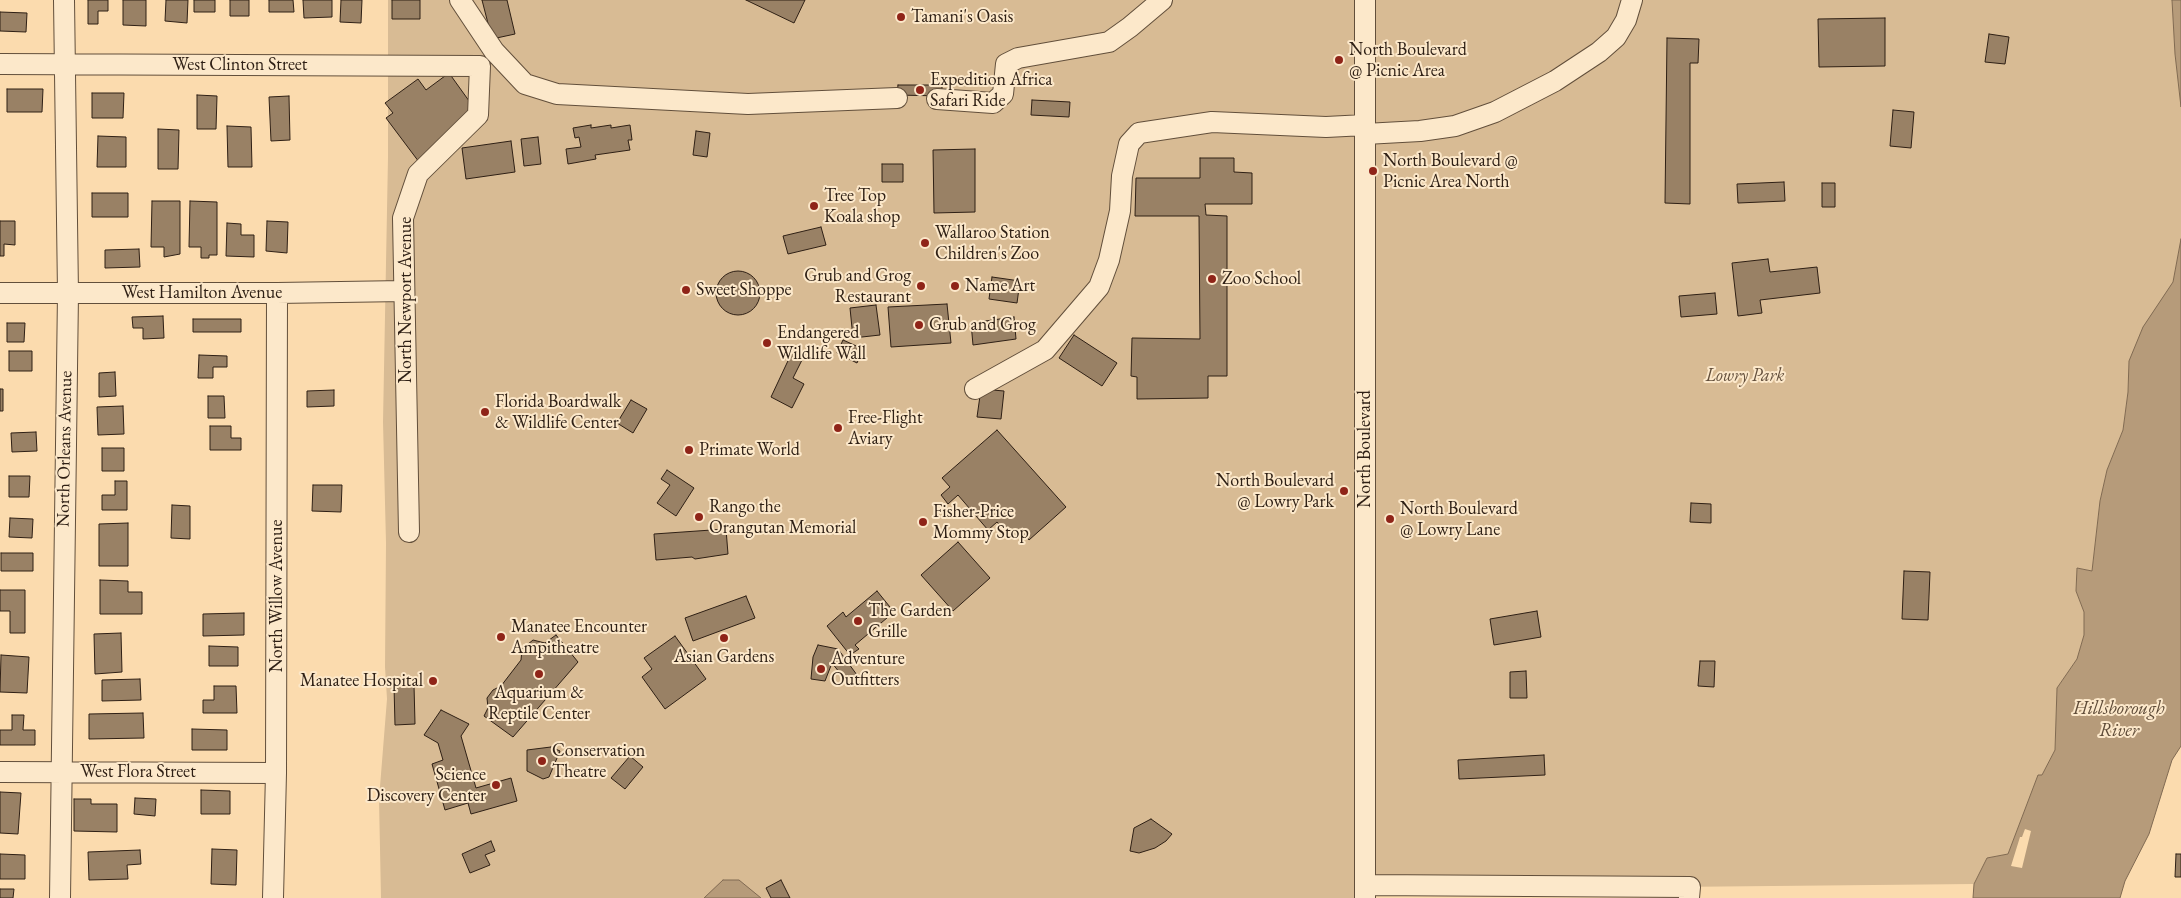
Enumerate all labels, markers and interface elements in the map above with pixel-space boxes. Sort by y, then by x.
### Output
place label: Tamani's Oasis [911,6,1013,28]
marker: Tamani's Oasis [895,11,907,23]
place label: North Boulevard @ Picnic Area [1349,39,1467,82]
street label: West Clinton Street [173,54,307,76]
marker: North Boulevard @ Picnic Area [1333,54,1345,66]
place label: Expedition Africa Safari Ride [930,69,1053,112]
marker: Expedition Africa Safari Ride [914,84,926,96]
place label: North Boulevard @ Picnic Area North [1383,150,1518,192]
marker: North Boulevard @ Picnic Area North [1367,165,1379,177]
place label: Tree Top Koala shop [824,185,900,228]
marker: Tree Top Koala shop [808,200,820,212]
street label: North Newport Avenue [395,217,417,383]
place label: Wallaroo Station Children's Zoo [935,222,1050,264]
marker: Wallaroo Station Children's Zoo [919,237,931,249]
place label: Grub and Grog Restaurant [804,265,911,308]
place label: Zoo School [1222,268,1301,290]
marker: Zoo School [1206,273,1218,285]
place label: Name Art [965,275,1035,297]
place label: Sweet Shoppe [696,279,792,301]
marker: Grub and Grog Restaurant [915,280,927,292]
marker: Name Art [949,280,961,292]
street label: West Hamilton Avenue [122,282,282,304]
marker: Sweet Shoppe [680,284,692,296]
place label: Grub and Grog [929,314,1036,336]
marker: Grub and Grog [913,319,925,331]
place label: Endangered Wildlife Wall [777,322,866,364]
marker: Endangered Wildlife Wall [761,337,773,349]
park label: Lowry Park [1705,365,1785,387]
street label: North Orleans Avenue [53,371,77,527]
street label: North Boulevard [1354,390,1376,508]
place label: Florida Boardwalk & Wildlife Center [495,391,621,434]
marker: Florida Boardwalk & Wildlife Center [479,406,491,418]
place label: Free-Flight Aviary [848,407,923,449]
marker: Free-Flight Aviary [832,422,844,434]
place label: Primate World [699,439,800,461]
marker: Primate World [683,444,695,456]
place label: North Boulevard @ Lowry Park [1216,470,1334,512]
marker: North Boulevard @ Lowry Park [1338,485,1350,497]
place label: Rango the Orangutan Memorial [709,496,856,538]
place label: North Boulevard @ Lowry Lane [1400,498,1518,540]
place label: Fisher-Price Mommy Stop [933,501,1029,544]
marker: Rango the Orangutan Memorial [693,511,705,523]
marker: North Boulevard @ Lowry Lane [1384,513,1396,525]
marker: Fisher-Price Mommy Stop [917,516,929,528]
street label: North Willow Avenue [266,519,288,673]
place label: The Garden Grille [868,600,952,642]
marker: The Garden Grille [852,615,864,627]
place label: Manatee Encounter Ampitheatre [511,616,647,659]
marker: Manatee Encounter Ampitheatre [495,631,507,643]
marker: Asian Gardens [718,632,730,644]
place label: Asian Gardens [674,646,774,668]
place label: Adventure Outfitters [831,648,905,691]
marker: Adventure Outfitters [815,663,827,675]
marker: Aquarium & Reptile Center [533,668,545,680]
place label: Manatee Hospital [300,670,423,692]
marker: Manatee Hospital [427,675,439,687]
place label: Aquarium & Reptile Center [488,682,590,724]
water label: Hillsborough River [2073,698,2165,742]
place label: Conservation Theatre [552,740,645,782]
marker: Conservation Theatre [536,755,548,767]
street label: West Flora Street [80,761,196,783]
place label: Science Discovery Center [367,764,486,806]
marker: Science Discovery Center [490,779,502,791]

